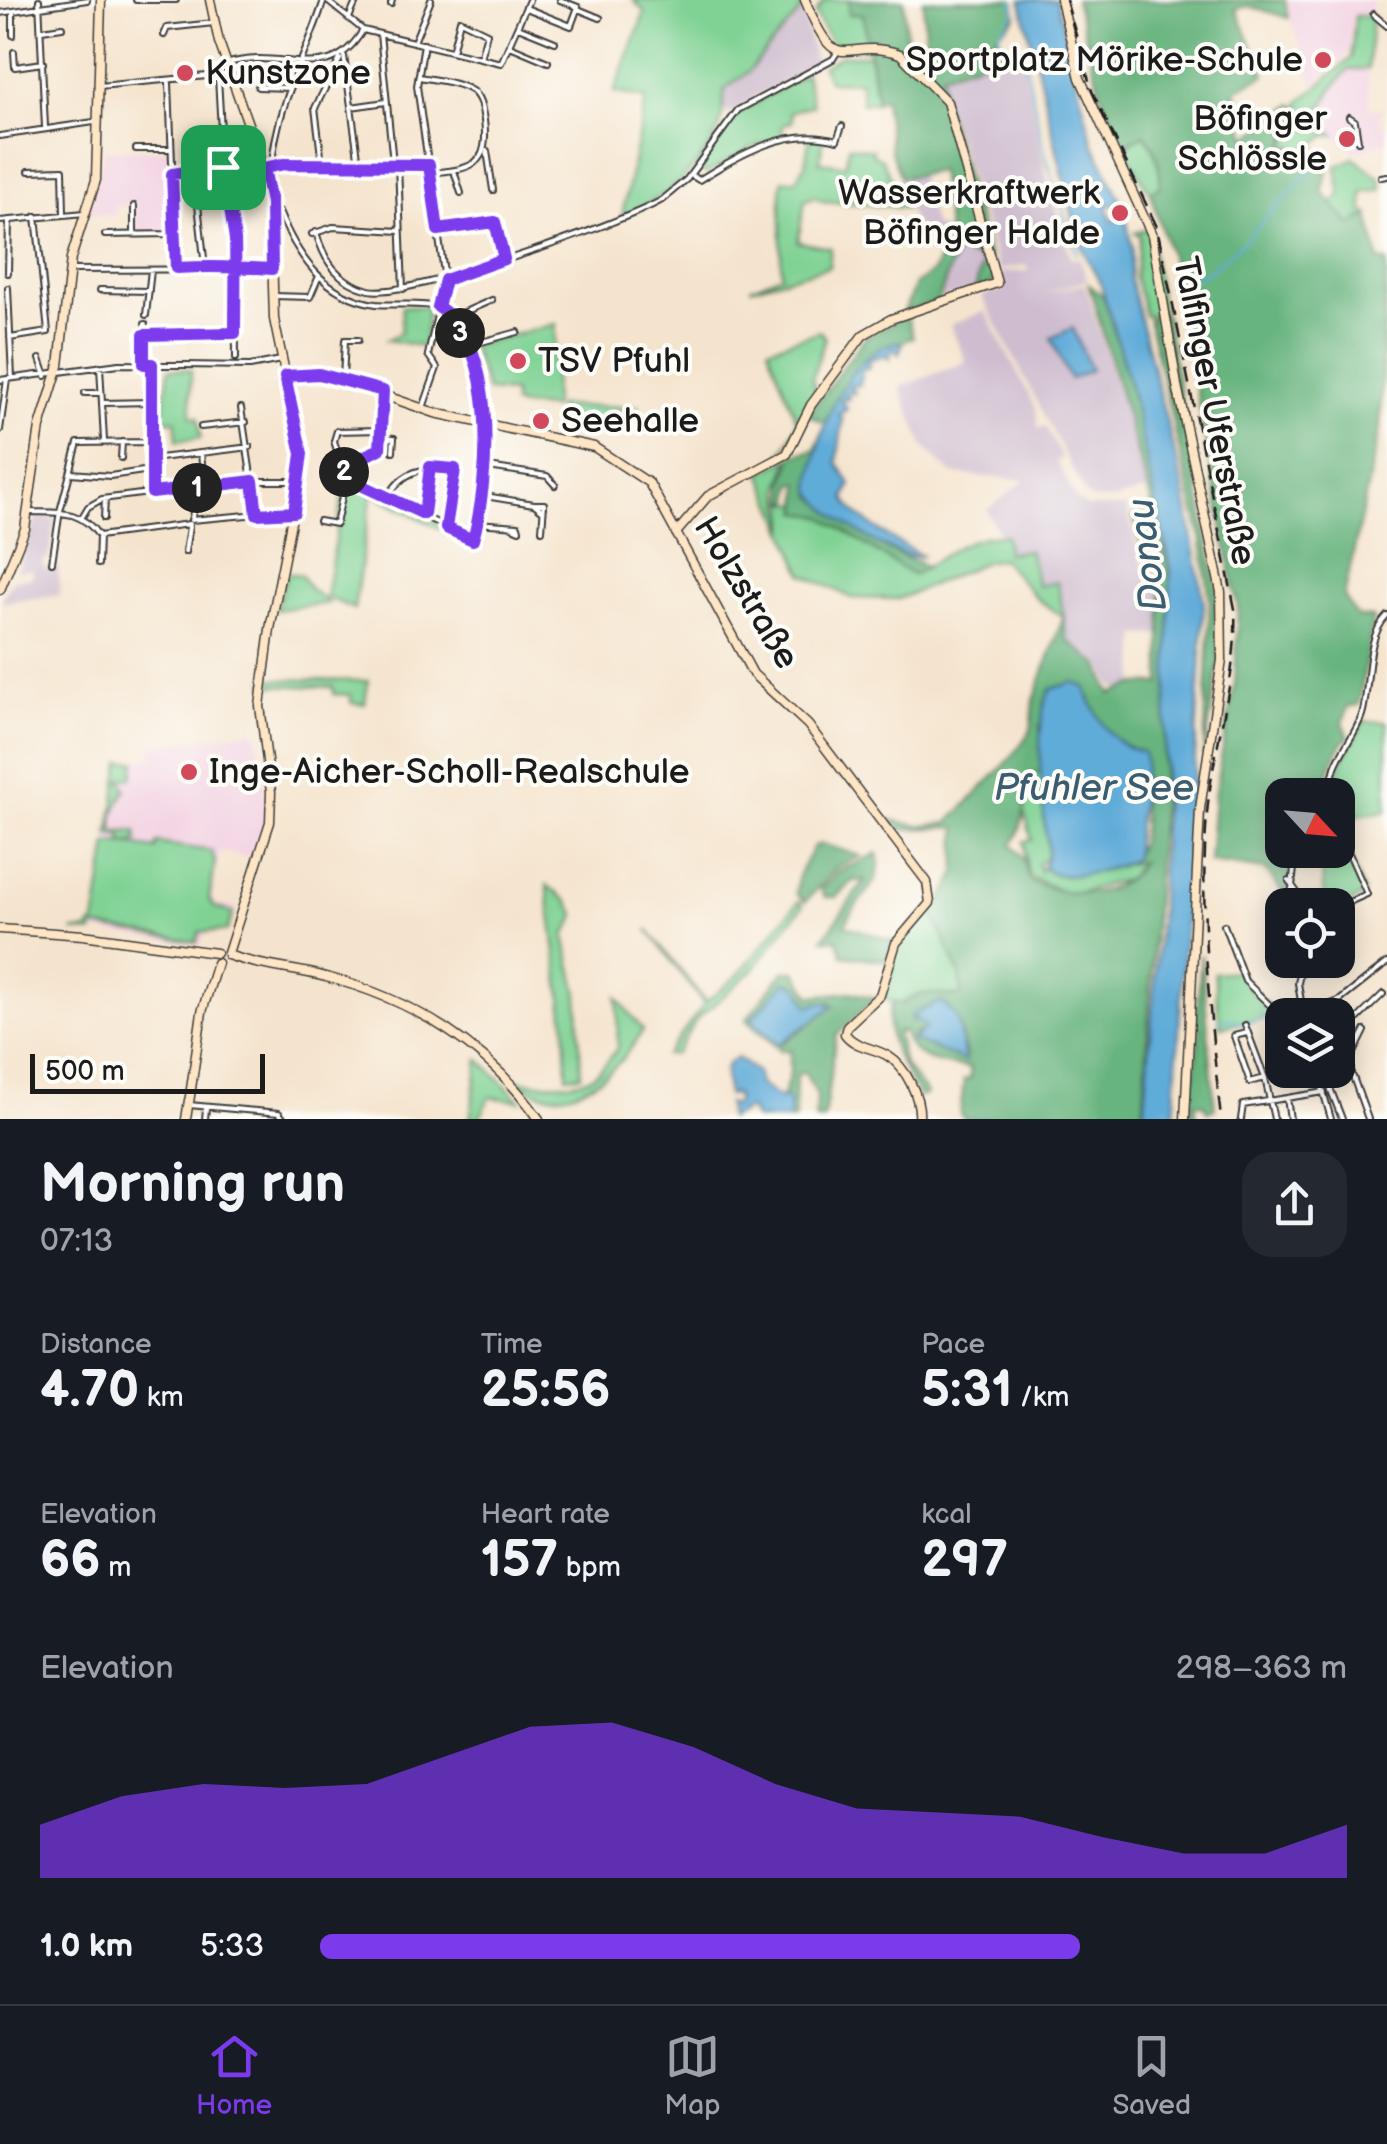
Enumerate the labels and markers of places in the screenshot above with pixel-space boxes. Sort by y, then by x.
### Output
place label: Sportplatz Mörike-Schule [906,39,1303,82]
marker: Sportplatz Mörike-Schule [1312,49,1334,71]
place label: Kunstzone [205,52,371,95]
marker: Kunstzone [174,62,196,84]
place label: Böfinger Schlössle [1178,98,1328,181]
pin [181,125,266,210]
marker: Böfinger Schlössle [1336,128,1358,150]
place label: Wasserkraftwerk Böfinger Halde [838,172,1101,255]
marker: Wasserkraftwerk Böfinger Halde [1109,202,1131,224]
pin: 3 [435,308,485,358]
place label: TSV Pfuhl [538,340,690,383]
marker: TSV Pfuhl [507,350,529,372]
place label: Seehalle [561,400,699,443]
marker: Seehalle [530,410,552,432]
pin: 2 [319,447,369,497]
pin: 1 [172,463,222,513]
place label: Inge-Aicher-Scholl-Realschule [209,751,689,794]
marker: Inge-Aicher-Scholl-Realschule [178,761,200,783]

